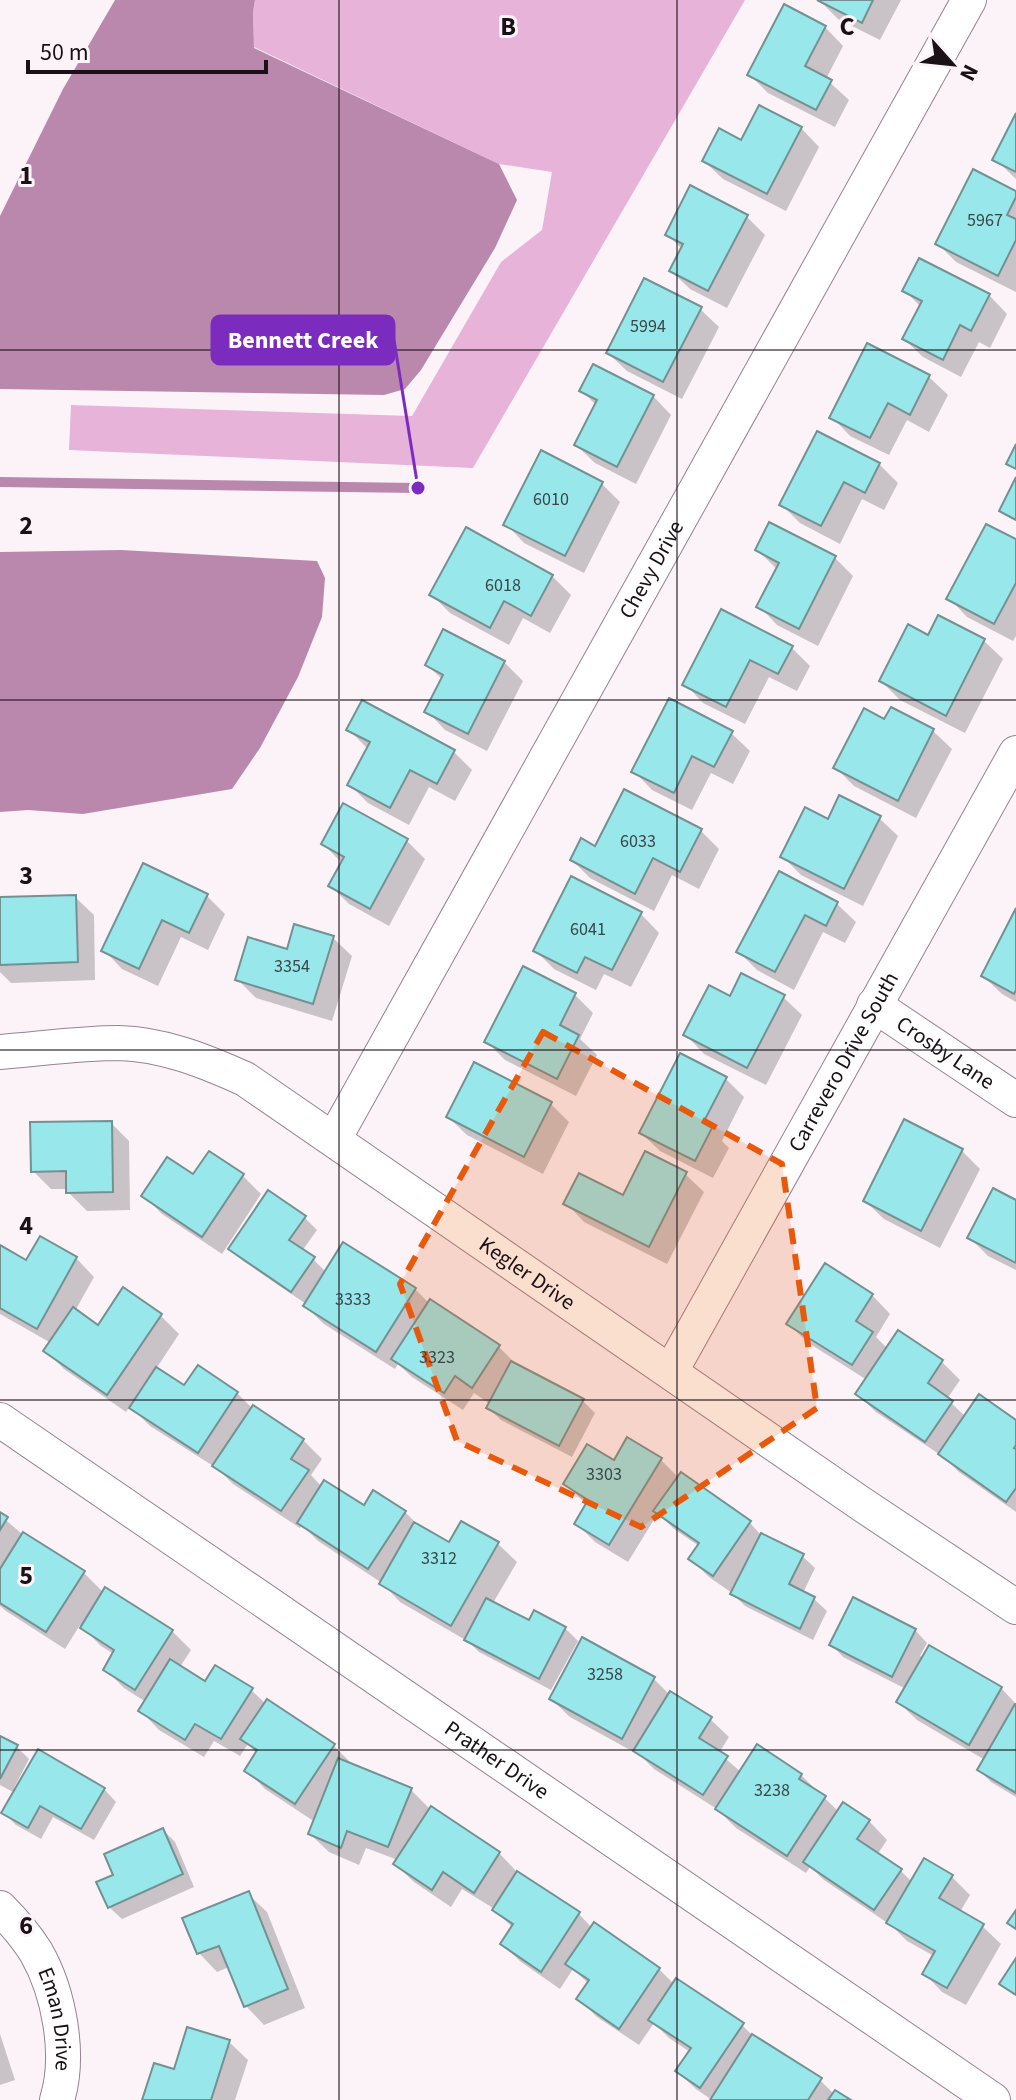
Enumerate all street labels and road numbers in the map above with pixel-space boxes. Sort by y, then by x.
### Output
street label: Chevy Drive [611,514,692,625]
street label: Carrevero Drive South [780,966,907,1158]
street label: Crosby Lane [890,1008,1001,1097]
street label: Kegler Drive [472,1229,582,1318]
street label: Prather Drive [438,1713,556,1807]
street label: Eman Drive [30,1962,79,2072]

